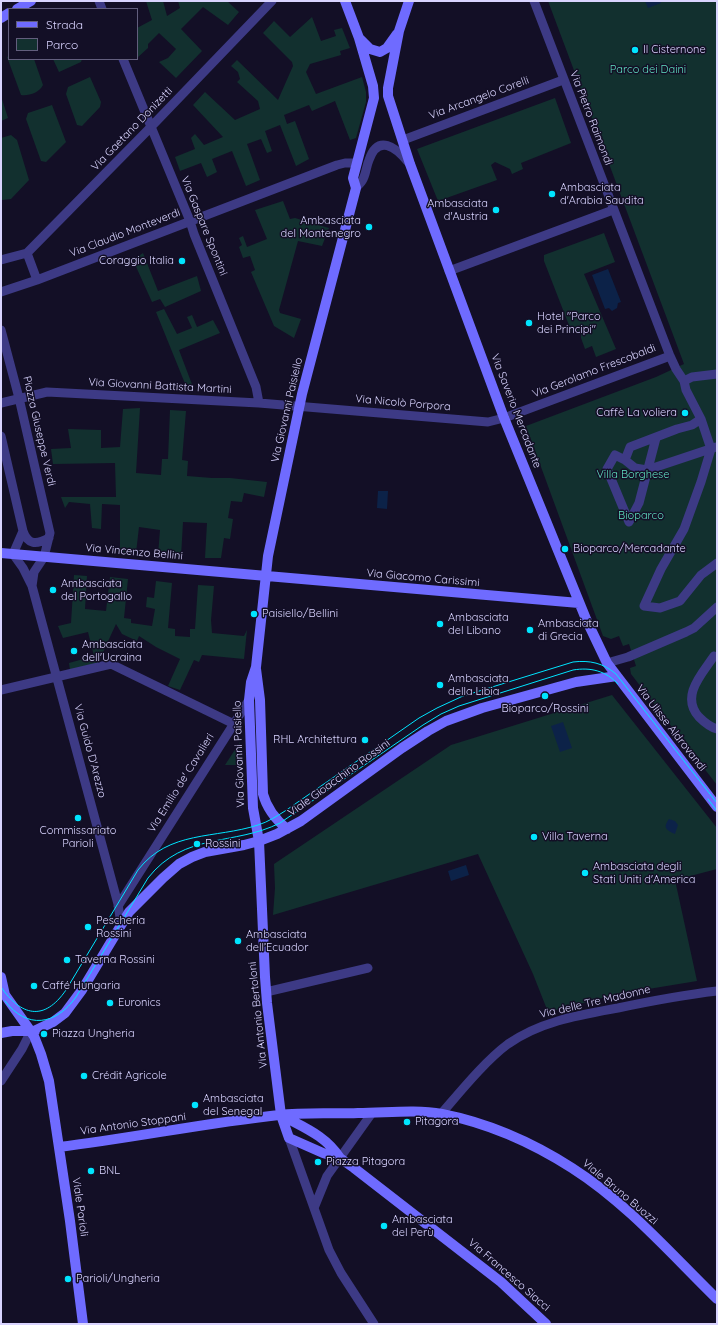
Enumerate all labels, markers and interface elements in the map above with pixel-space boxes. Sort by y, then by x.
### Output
legend [8,8,138,60]
text: Strada [46,17,83,32]
text: Parco [46,37,78,52]
place label: Il Cisternone [643,43,706,57]
marker: Il Cisternone [630,45,640,55]
park label: Parco dei Daini [610,63,686,77]
street label: Via Pietro Raimondi [567,69,615,167]
street label: Via Arcangelo Corelli [427,74,531,122]
street label: Via Gaetano Donizetti [89,85,175,173]
street label: Via Gaspare Spontini [178,174,230,278]
place label: Ambasciata d'Arabia Saudita [560,181,644,207]
marker: Ambasciata d'Arabia Saudita [547,189,557,199]
place label: Ambasciata d'Austria [427,197,488,223]
marker: Ambasciata d'Austria [491,205,501,215]
street label: Via Claudio Monteverdi [68,206,182,260]
place label: Ambasciata del Montenegro [281,214,361,240]
marker: Ambasciata del Montenegro [364,222,374,232]
place label: Coraggio Italia [99,254,174,268]
marker: Coraggio Italia [177,256,187,266]
place label: Hotel "Parco dei Principi" [537,310,601,336]
marker: Hotel "Parco dei Principi" [524,318,534,328]
street label: Via Gerolamo Frescobaldi [530,341,658,401]
street label: Via Saverio Mercadante [488,352,544,470]
street label: Via Giovanni Paisiello [268,356,306,464]
street label: Piazza Giuseppe Verdi [20,375,58,487]
street label: Via Giovanni Battista Martini [88,376,232,396]
street label: Via Nicolò Porpora [355,392,451,414]
place label: Caffè La voliera [596,406,677,420]
marker: Caffè La voliera [680,408,690,418]
park label: Villa Borghese [597,468,669,482]
park label: Bioparco [618,509,664,523]
street label: Via Vincenzo Bellini [85,541,183,563]
place label: Bioparco/Mercadante [573,542,686,556]
marker: Bioparco/Mercadante [560,544,570,554]
street label: Via Giacomo Carissimi [366,566,480,590]
place label: Ambasciata del Portogallo [61,577,132,603]
marker: Ambasciata del Portogallo [48,585,58,595]
place label: Paisiello/Bellini [262,607,338,621]
marker: Paisiello/Bellini [249,609,259,619]
place label: Ambasciata del Libano [448,611,509,637]
place label: Ambasciata di Grecia [538,617,599,643]
marker: Ambasciata del Libano [435,619,445,629]
marker: Ambasciata di Grecia [525,625,535,635]
place label: Ambasciata dell'Ucraina [82,638,143,664]
marker: Ambasciata dell'Ucraina [69,646,79,656]
place label: Ambasciata della Libia [448,672,509,698]
marker: Ambasciata della Libia [435,680,445,690]
street label: Via Ulisse Aldrovandi [633,682,709,774]
marker: Bioparco/Rossini [540,691,550,701]
street label: Via Giovanni Paisiello [231,700,247,808]
place label: Bioparco/Rossini [502,702,588,716]
street label: Via Guido D'Arezzo [71,703,109,799]
street label: Via Emilio de' Cavalieri [145,731,217,835]
place label: RHL Architettura [273,733,357,747]
marker: RHL Architettura [360,735,370,745]
street label: Viale Gioacchino Rossini [286,737,392,819]
marker: Commissariato Parioli [73,813,83,823]
place label: Commissariato Parioli [40,824,116,850]
place label: Villa Taverna [542,830,608,844]
marker: Villa Taverna [529,832,539,842]
place label: Rossini [205,837,240,851]
marker: Rossini [192,839,202,849]
place label: Ambasciata degli Stati Uniti d'America [593,860,695,886]
marker: Ambasciata degli Stati Uniti d'America [580,868,590,878]
place label: Pescheria Rossini [96,914,145,940]
marker: Pescheria Rossini [83,922,93,932]
place label: Ambasciata dell’Ecuador [246,928,308,954]
marker: Ambasciata dell’Ecuador [233,936,243,946]
place label: Taverna Rossini [75,953,155,967]
marker: Taverna Rossini [62,955,72,965]
street label: Via Antonio Bertoloni [246,961,270,1069]
place label: Caffé Hungaria [42,979,120,993]
marker: Caffé Hungaria [29,981,39,991]
street label: Via delle Tre Madonne [538,983,652,1021]
place label: Euronics [118,996,161,1010]
marker: Euronics [105,998,115,1008]
place label: Piazza Ungheria [52,1027,135,1041]
marker: Piazza Ungheria [39,1029,49,1039]
place label: Crédit Agricole [92,1069,167,1083]
marker: Crédit Agricole [79,1071,89,1081]
place label: Ambasciata del Senegal [203,1092,264,1118]
marker: Ambasciata del Senegal [190,1100,200,1110]
street label: Via Antonio Stoppani [79,1110,187,1138]
place label: Pitagora [415,1115,458,1129]
marker: Pitagora [402,1117,412,1127]
place label: Piazza Pitagora [326,1155,405,1169]
marker: Piazza Pitagora [313,1157,323,1167]
street label: Viale Bruno Buozzi [580,1157,660,1227]
place label: BNL [99,1164,120,1178]
marker: BNL [86,1166,96,1176]
street label: Viale Parioli [69,1177,91,1237]
place label: Ambasciata del Perù [392,1213,453,1239]
marker: Ambasciata del Perù [379,1221,389,1231]
street label: Via Francesco Siacci [465,1236,553,1314]
place label: Parioli/Ungheria [76,1272,160,1286]
marker: Parioli/Ungheria [63,1274,73,1284]

